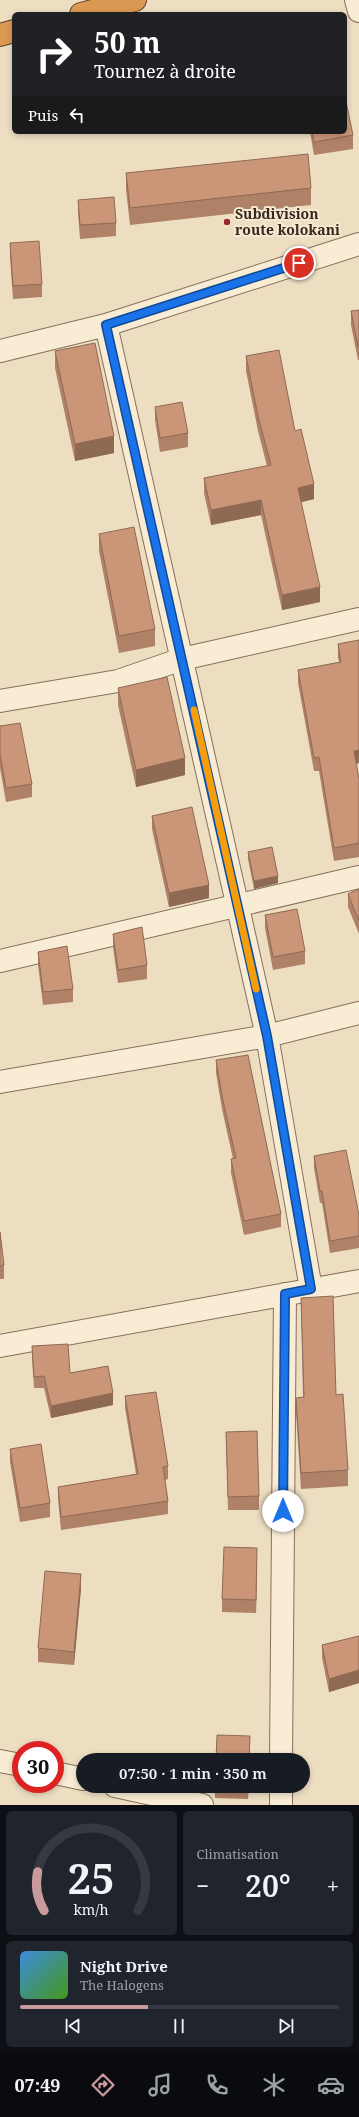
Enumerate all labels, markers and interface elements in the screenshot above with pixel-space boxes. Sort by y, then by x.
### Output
text: 50 m [94,23,161,61]
icon: right [28,28,80,80]
text: Tournez à droite [94,59,236,83]
icon: left [66,104,88,126]
text: Puis [28,105,58,125]
place label: Subdivision route kolokani [235,204,340,239]
marker: Subdivision route kolokani [222,217,232,227]
pin [282,246,316,280]
icon: arrive [288,252,310,274]
position arrow [262,1490,304,1532]
speed limit sign: 30 [12,1741,64,1793]
text: 07:50 · 1 min · 350 m [119,1763,267,1783]
text: Climatisation [197,1845,279,1863]
text: 25 [68,1850,115,1906]
text: 20° [245,1865,291,1906]
text: − [197,1870,209,1900]
text: + [327,1870,339,1900]
text: km/h [74,1900,109,1919]
text: Night Drive [80,1956,168,1976]
text: The Halogens [80,1976,164,1994]
icon: previous [62,2015,84,2037]
icon: pause [168,2015,190,2037]
icon: next [275,2015,297,2037]
icon: directions [89,2071,117,2099]
icon: music [146,2071,174,2099]
icon: phone [203,2071,231,2099]
icon: climate [260,2071,288,2099]
icon: car [317,2071,345,2099]
text: 07:49 [14,2073,61,2097]

